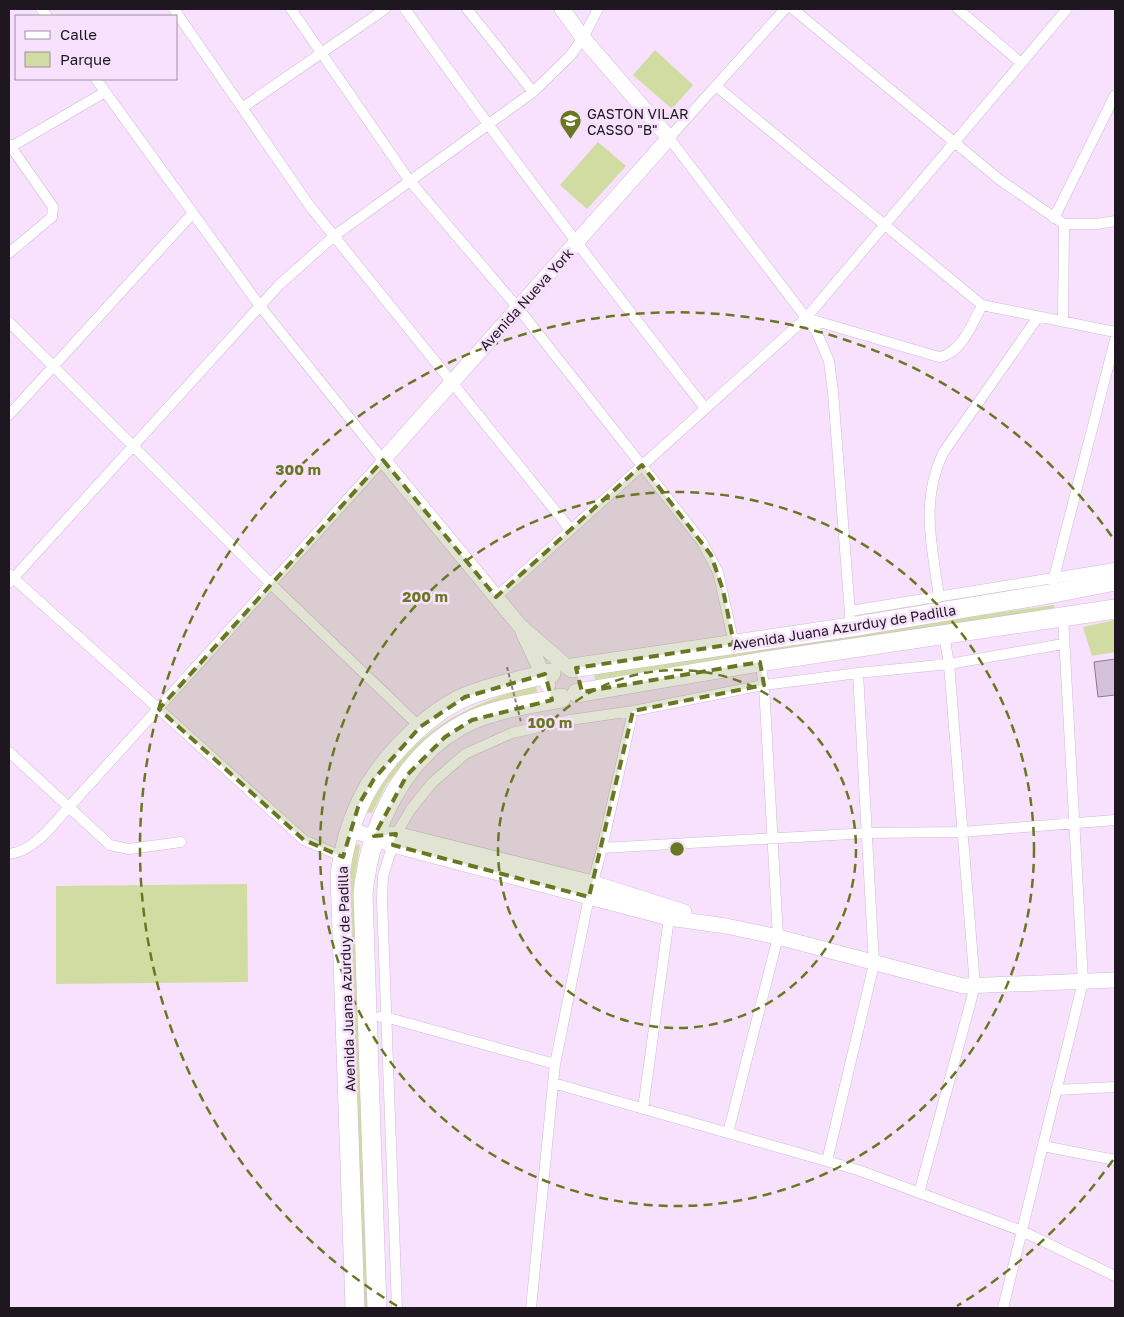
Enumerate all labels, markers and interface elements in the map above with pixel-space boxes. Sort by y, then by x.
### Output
legend [15,15,178,80]
text: Calle [60,25,97,43]
text: Parque [60,50,111,68]
place label: GASTON VILAR CASSO "B" [587,105,689,138]
school or university icon: GASTON VILAR CASSO "B" [559,109,583,140]
street label: Avenida Nueva York [476,244,577,354]
text: 300 m [275,460,321,478]
text: 200 m [402,587,448,605]
street label: Avenida Juana Azurduy de Padilla [731,601,957,653]
text: 100 m [528,713,572,731]
centre of rings [668,840,686,858]
street label: Avenida Juana Azurduy de Padilla [334,866,358,1092]

